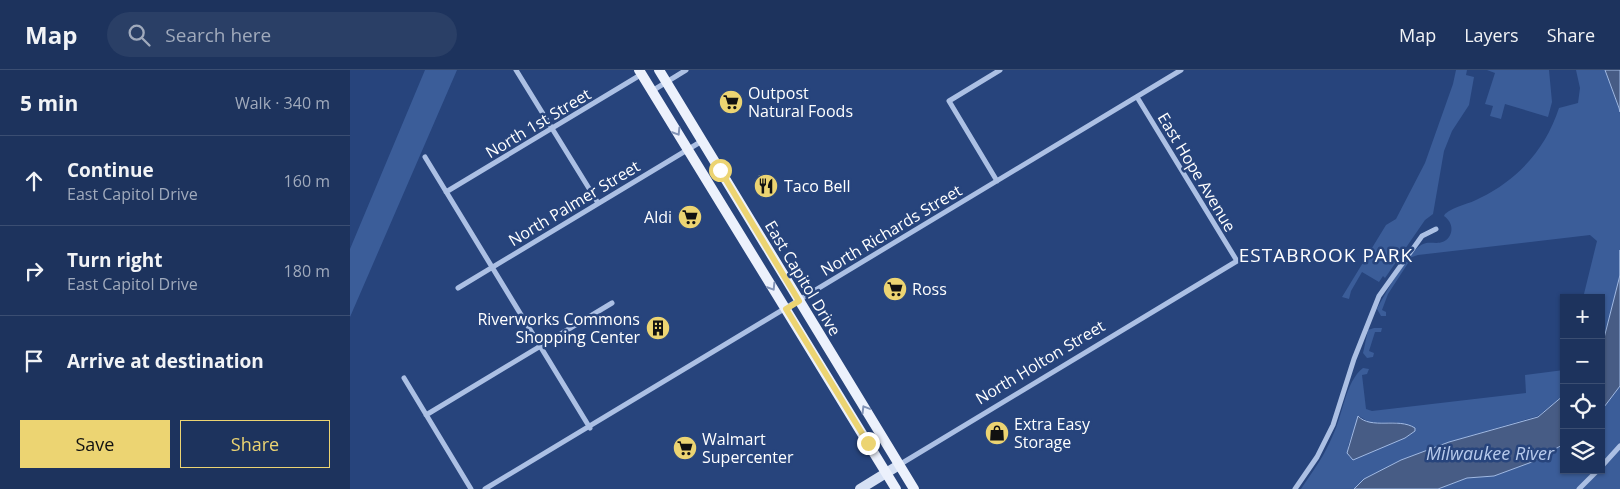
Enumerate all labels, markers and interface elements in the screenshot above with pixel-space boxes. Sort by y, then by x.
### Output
search box [107,12,457,57]
text: Map [25,18,77,51]
icon: search [125,21,153,49]
text: Search here [165,22,271,48]
text: Map [1399,23,1436,47]
text: Layers [1464,23,1519,47]
text: Share [1547,23,1595,47]
place label: Outpost Natural Foods [748,82,853,122]
street label: North 1st Street [481,83,595,163]
text: 5 min [20,89,78,117]
supermarket icon: Outpost Natural Foods [718,89,744,115]
text: Walk · 340 m [235,92,330,114]
street label: East Hope Avenue [1153,108,1241,236]
one-way arrow [671,127,681,136]
street label: North Palmer Street [504,155,644,251]
text: Continue [67,157,154,183]
route start [709,159,732,182]
icon: ahead [20,167,48,195]
text: 160 m [284,170,330,192]
restaurant icon: Taco Bell [753,173,779,199]
place label: Taco Bell [784,175,851,197]
street label: North Richards Street [816,179,966,281]
text: East Capitol Drive [67,183,198,205]
supermarket icon: Aldi [677,204,703,230]
place label: Aldi [644,206,672,228]
street label: East Capitol Drive [760,216,846,340]
district label: ESTABROOK PARK [1239,242,1413,268]
text: Turn right [67,247,162,273]
icon: right [20,257,48,285]
text: 180 m [284,260,330,282]
text: East Capitol Drive [67,273,198,295]
supermarket icon: Ross [882,276,908,302]
place label: Ross [912,278,947,300]
one-way arrow [766,282,776,291]
map controls [1560,294,1605,474]
button: + [1560,294,1605,339]
place label: Riverworks Commons Shopping Center [477,308,640,348]
street label: North Holton Street [971,314,1109,409]
building icon: Riverworks Commons Shopping Center [645,315,671,341]
button: − [1560,339,1605,384]
icon: arrive [20,347,48,375]
text: Arrive at destination [67,348,264,374]
button: locate [1560,384,1605,429]
one-way arrow [861,405,871,414]
place label: Extra Easy Storage [1014,413,1091,453]
button: Save [20,420,170,468]
button: Share [180,420,330,468]
shop icon: Extra Easy Storage [984,420,1010,446]
place label: Walmart Supercenter [702,428,794,468]
button: layers [1560,429,1605,474]
route end [857,432,880,455]
supermarket icon: Walmart Supercenter [672,435,698,461]
water label: Milwaukee River [1426,441,1555,465]

